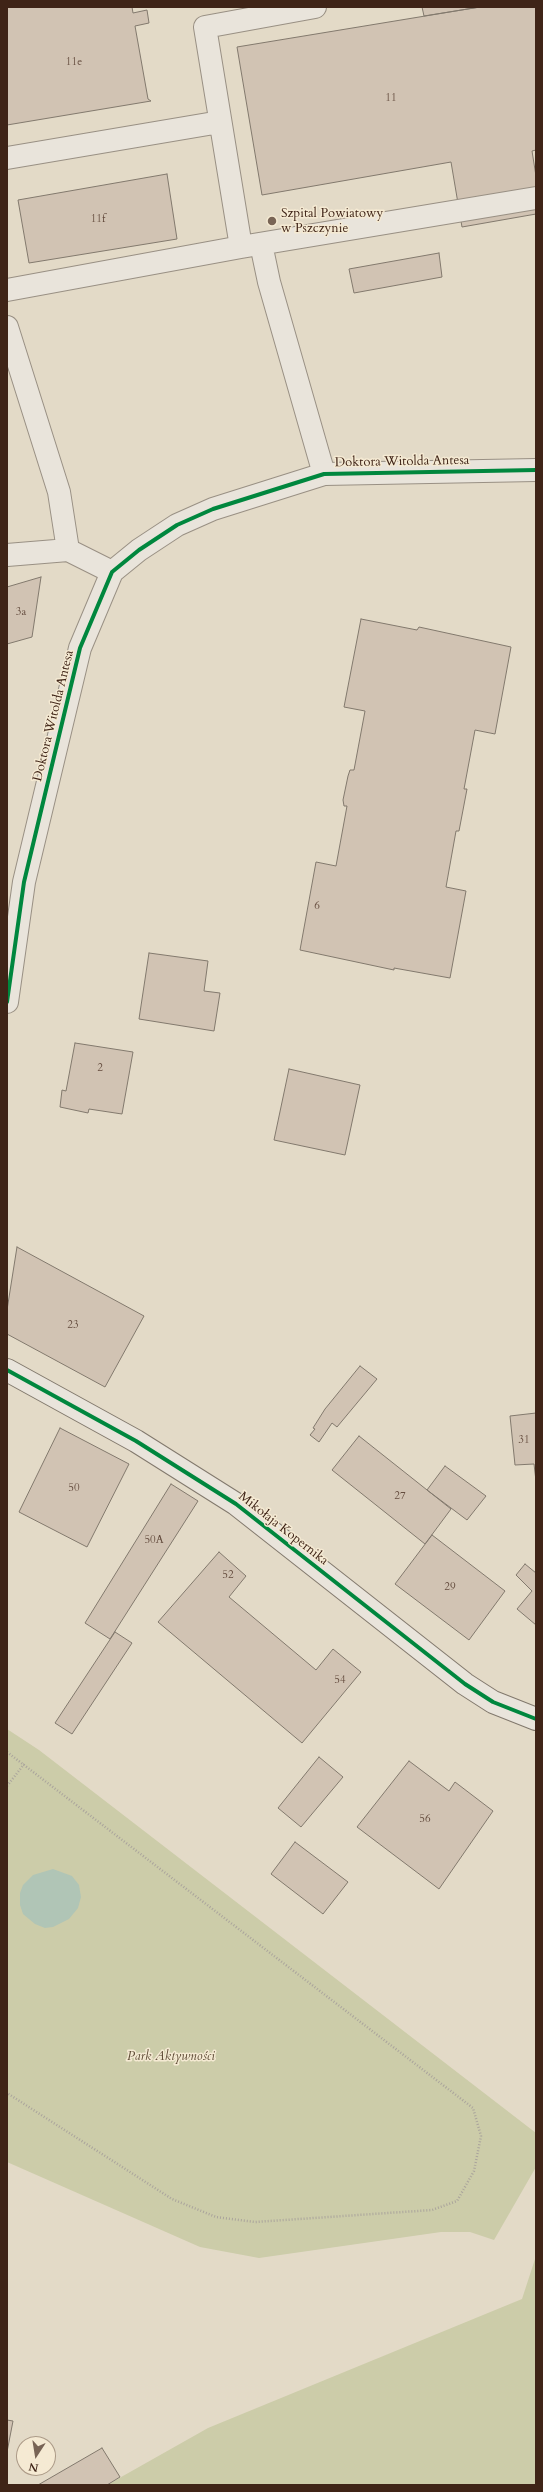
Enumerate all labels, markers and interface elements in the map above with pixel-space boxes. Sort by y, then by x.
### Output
house number: 11e [66,55,82,69]
house number: 11 [385,91,397,105]
place label: Szpital Powiatowy w Pszczynie [281,206,383,237]
house number: 11f [91,212,105,226]
marker: Szpital Powiatowy w Pszczynie [266,215,278,227]
street label: Doktora Witolda Antesa [335,453,469,471]
house number: 3a [16,605,26,619]
street label: Doktora Witolda Antesa [30,649,78,783]
house number: 6 [314,899,320,913]
house number: 2 [97,1061,103,1075]
house number: 23 [67,1318,79,1332]
house number: 31 [518,1433,530,1447]
house number: 50 [68,1481,80,1495]
street label: Mikołaja Kopernika [235,1489,331,1569]
house number: 27 [394,1489,406,1503]
house number: 50A [144,1533,164,1547]
house number: 52 [222,1568,234,1582]
house number: 29 [444,1580,456,1594]
house number: 54 [334,1673,346,1687]
house number: 56 [419,1812,431,1826]
park label: Park Aktywności [127,2049,215,2065]
north arrow [16,2436,56,2476]
text: N [27,2459,40,2476]

